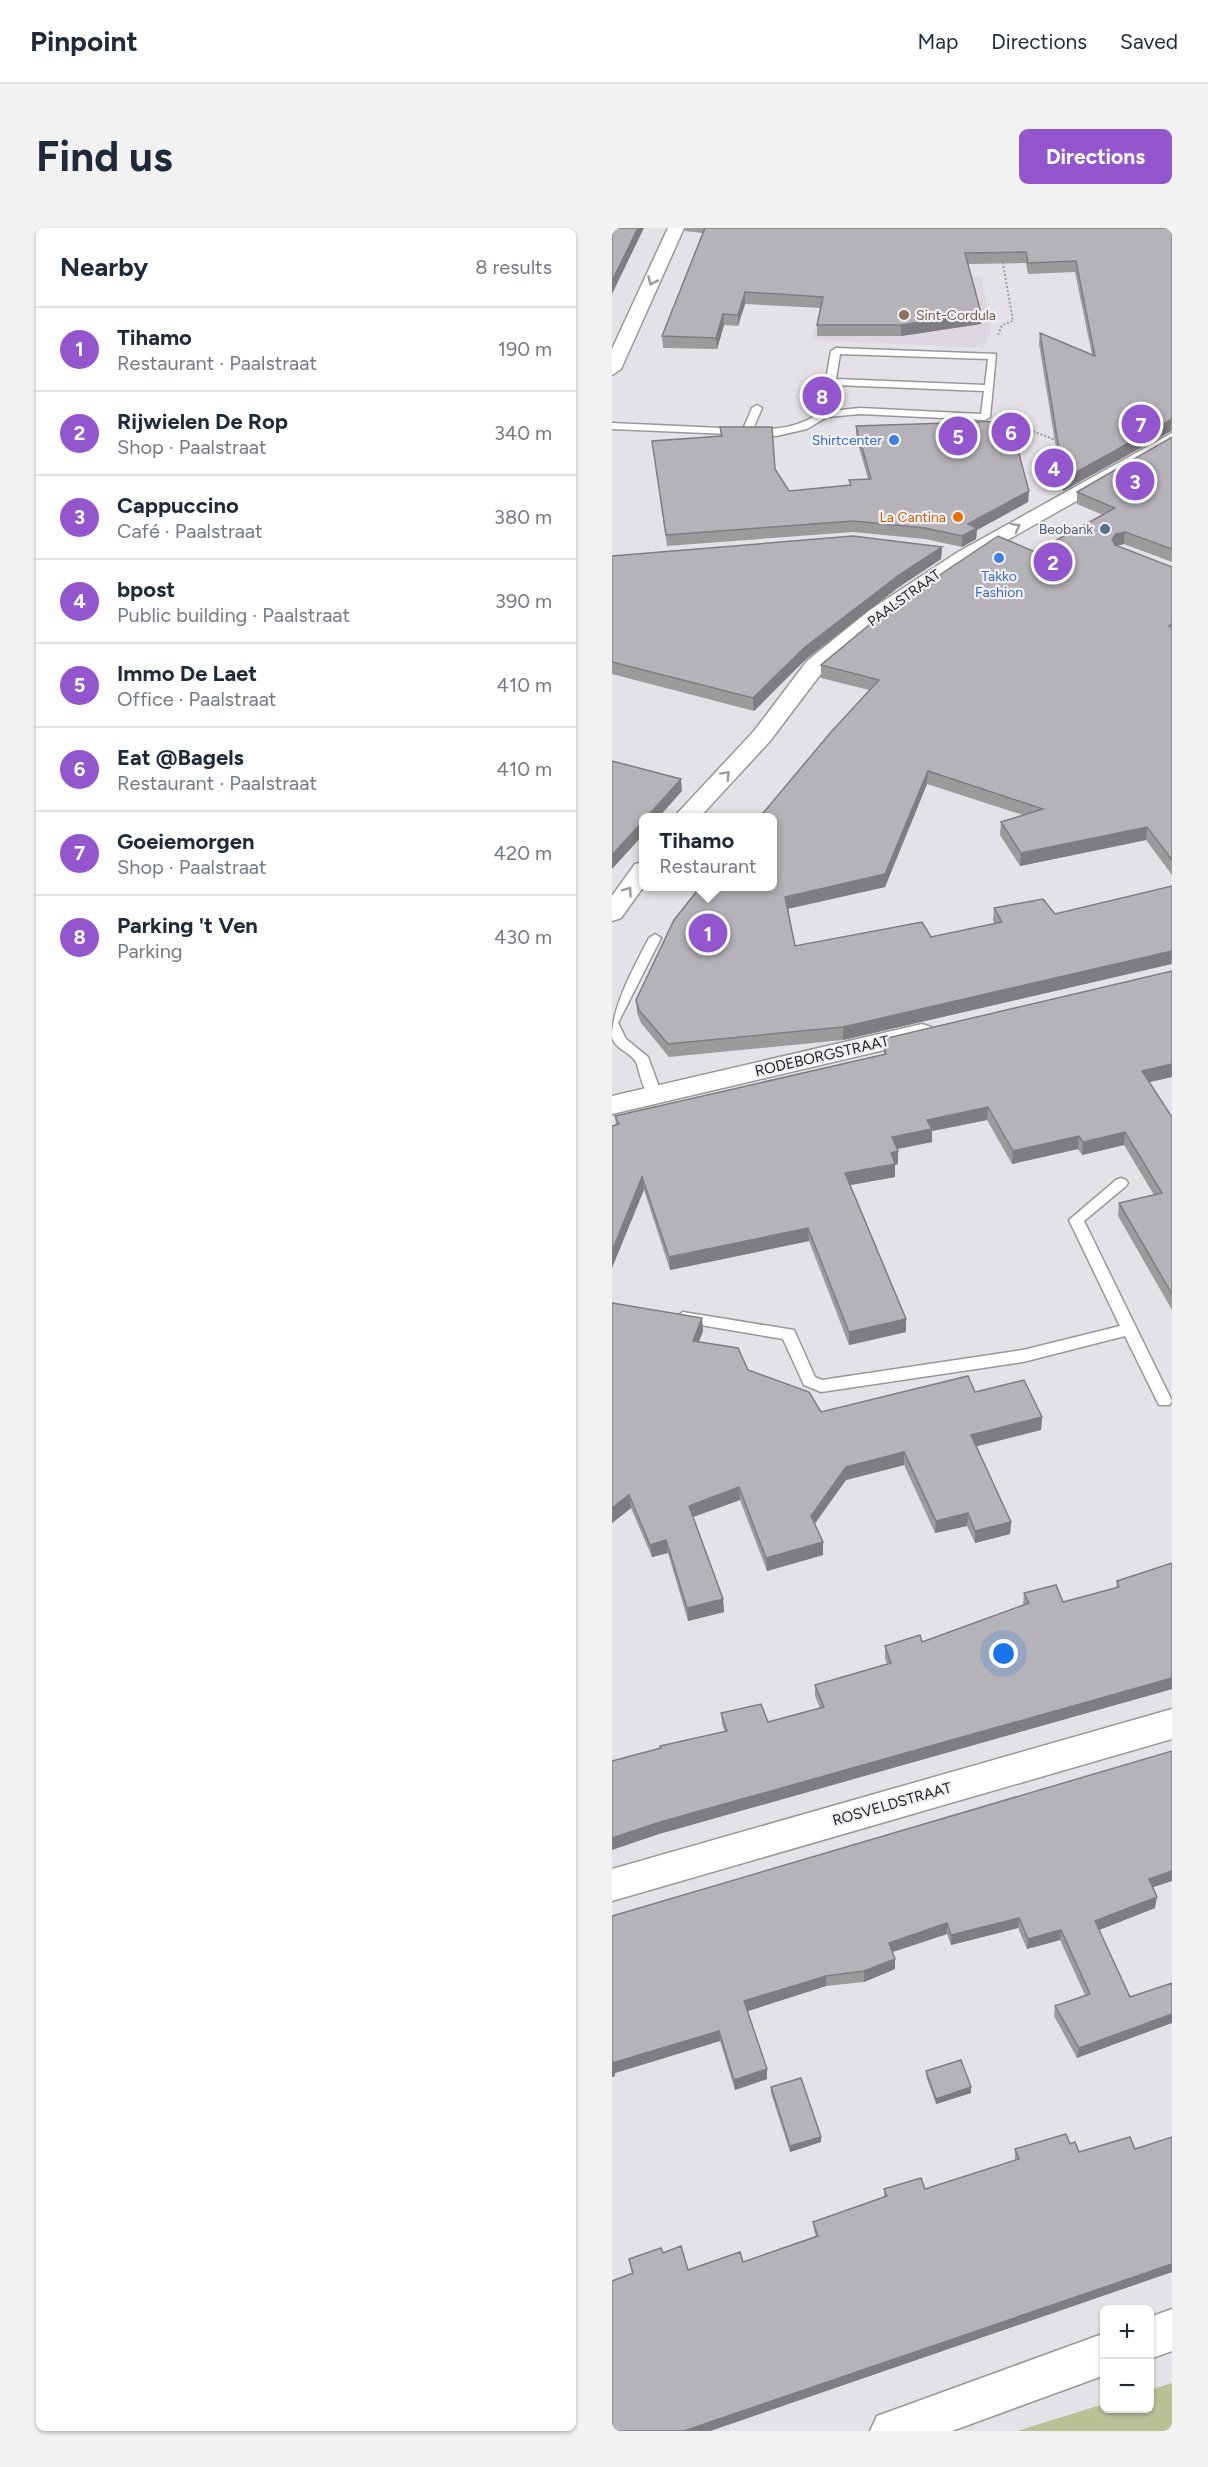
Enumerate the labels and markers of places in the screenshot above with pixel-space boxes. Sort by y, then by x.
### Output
place label: Sint-Cordula [916,307,996,324]
marker: Sint-Cordula [897,308,911,322]
pin: 8 [802,374,842,418]
pin: 7 [1122,402,1160,446]
pin: 6 [992,410,1030,454]
pin: 5 [938,414,978,458]
place label: Shirtcenter [812,432,882,449]
marker: Shirtcenter [887,433,901,447]
pin: 4 [1034,446,1074,490]
pin: 3 [1116,458,1154,504]
place label: La Cantina [880,509,946,526]
marker: La Cantina [951,510,965,524]
place label: Beobank [1039,521,1093,538]
marker: Beobank [1098,522,1112,536]
pin: 2 [1034,540,1072,584]
marker: Takko Fashion [992,551,1006,565]
place label: Takko Fashion [975,568,1023,601]
pin: 1 [688,910,728,956]

